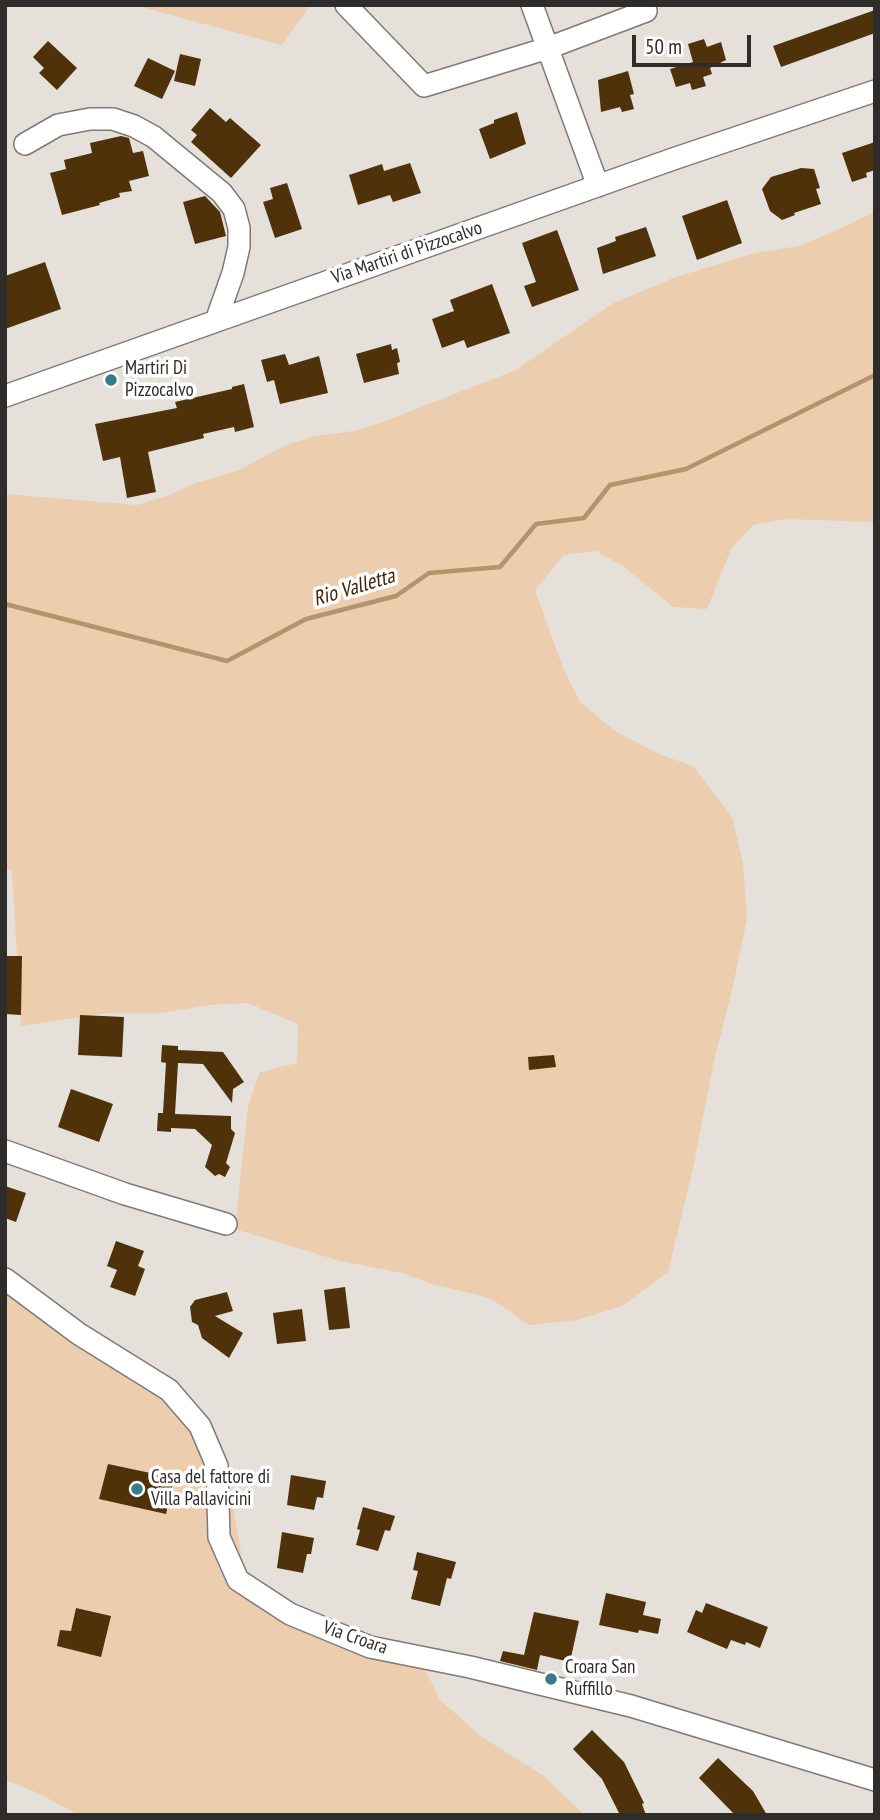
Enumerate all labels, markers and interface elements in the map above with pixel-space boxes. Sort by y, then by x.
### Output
scale bar [635,21,754,65]
text: 50 m [645,33,682,60]
street label: Via Martiri di Pizzocalvo [329,217,485,289]
place label: Martiri Di Pizzocalvo [125,358,194,402]
marker: Martiri Di Pizzocalvo [103,372,119,388]
water label: Rio Valletta [310,564,398,612]
place label: Casa del fattore di Villa Pallavicini [151,1467,270,1511]
marker: Casa del fattore di Villa Pallavicini [129,1481,145,1497]
street label: Via Croara [320,1616,390,1660]
place label: Croara San Ruffillo [565,1657,635,1701]
marker: Croara San Ruffillo [543,1671,559,1687]

